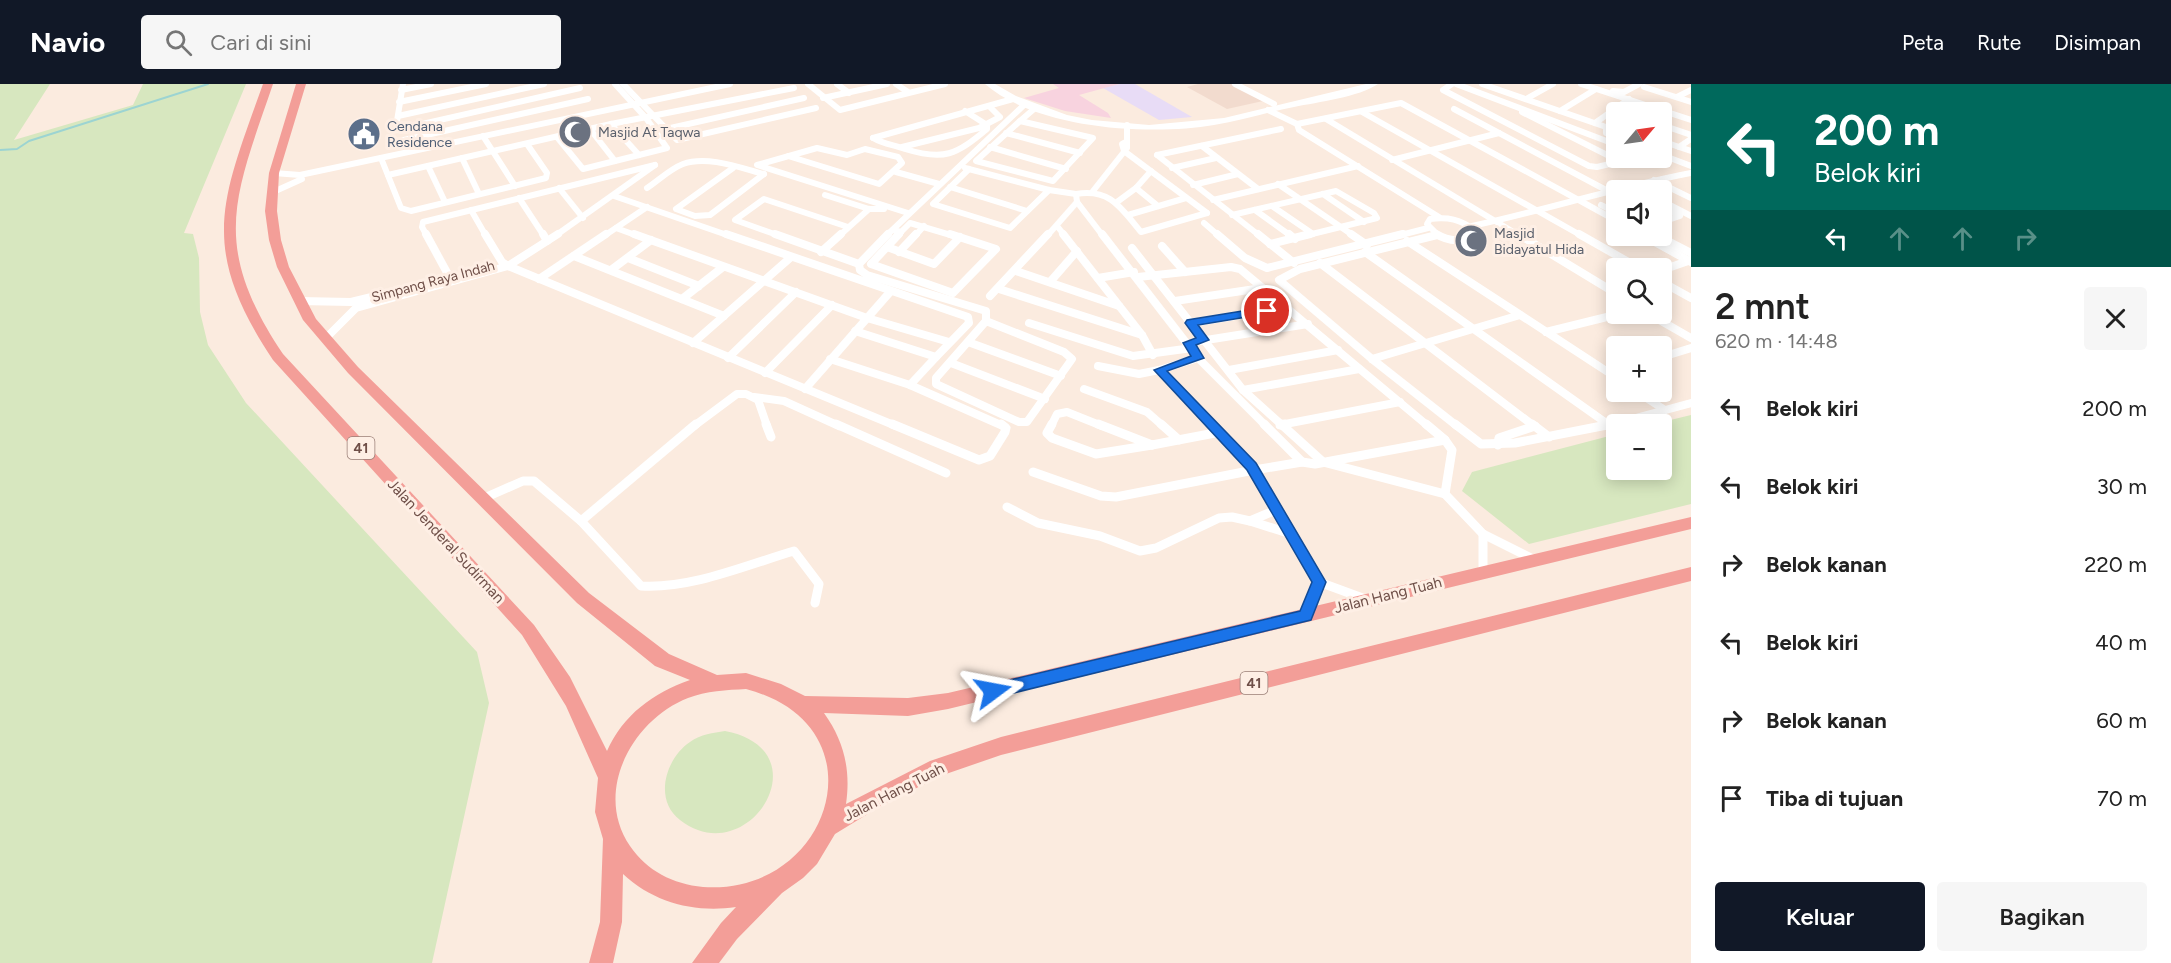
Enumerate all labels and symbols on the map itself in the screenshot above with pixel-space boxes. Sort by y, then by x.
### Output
north arrow [1606,102,1672,168]
mosque icon: Masjid At Taqwa [557,114,593,150]
public building icon: Cendana Residence [346,116,382,152]
place label: Cendana Residence [387,118,452,151]
place label: Masjid At Taqwa [598,124,700,141]
mosque icon: Masjid Bidayatul Hida [1453,223,1489,259]
place label: Masjid Bidayatul Hida [1494,225,1584,258]
street label: Simpang Raya Indah [370,257,497,306]
pin [1241,285,1292,336]
road number: 41 [348,437,374,459]
street label: Jalan Jenderal Sudirman [384,475,508,607]
street label: Jalan Hang Tuah [1332,573,1444,617]
position arrow [961,659,1025,723]
road number: 41 [1240,672,1268,694]
street label: Jalan Hang Tuah [841,759,947,825]

